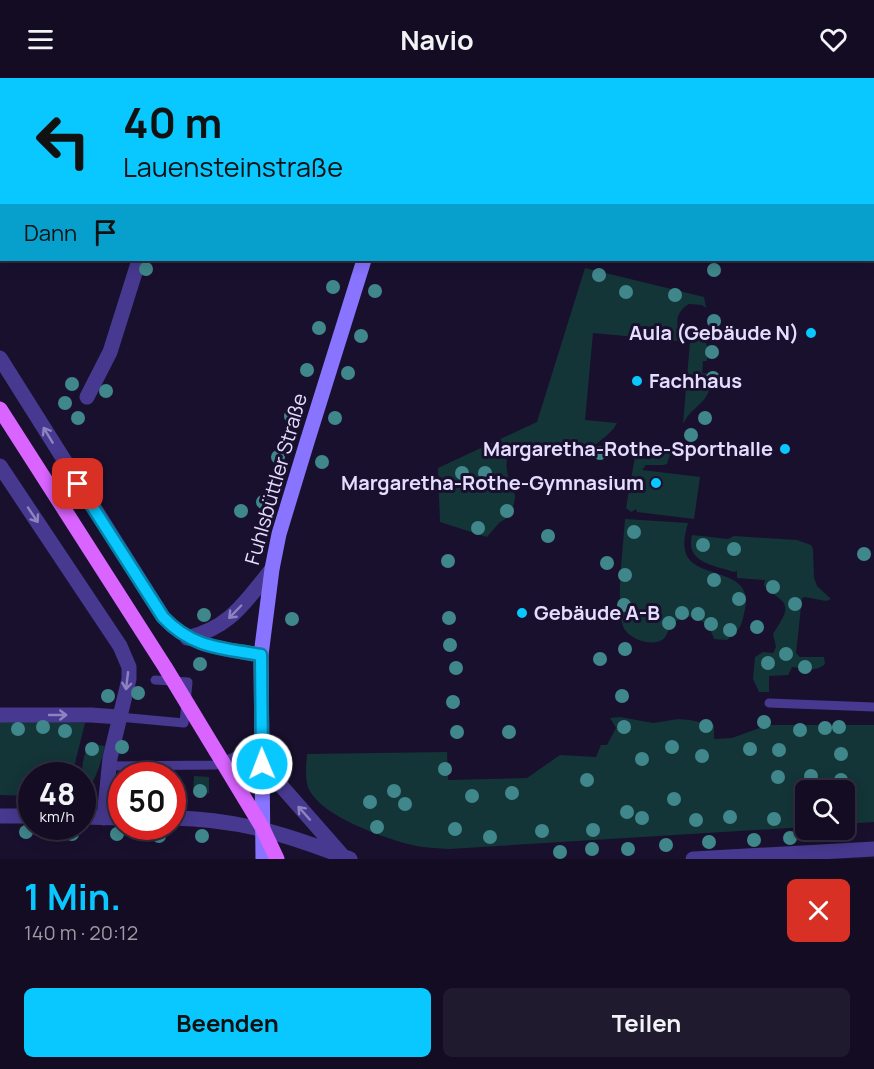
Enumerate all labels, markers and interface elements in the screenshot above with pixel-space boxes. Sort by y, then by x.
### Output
text: Navio [400,21,474,58]
icon: menu [24,23,57,56]
icon: heart [817,23,850,56]
text: 40 m [123,93,222,151]
icon: left [24,102,102,180]
text: Lauensteinstraße [123,148,343,185]
icon: arrive [89,216,122,249]
text: Dann [24,218,77,248]
place label: Aula (Gebäude N) [629,319,799,346]
marker: Aula (Gebäude N) [804,326,818,340]
place label: Fachhaus [649,367,742,394]
marker: Fachhaus [630,374,644,388]
street label: Fuhlsbüttler Straße [238,390,313,568]
one-way arrow [41,427,53,444]
place label: Margaretha-Rothe-Sporthalle [483,435,773,462]
marker: Margaretha-Rothe-Sporthalle [778,442,792,456]
pin [52,458,103,509]
icon: arrive [61,467,94,500]
place label: Margaretha-Rothe-Gymnasium [341,469,644,496]
marker: Margaretha-Rothe-Gymnasium [649,476,663,490]
one-way arrow [27,506,39,523]
place label: Gebäude A-B [534,599,660,626]
one-way arrow [228,604,242,619]
marker: Gebäude A-B [515,606,529,620]
one-way arrow [122,670,133,690]
one-way arrow [48,709,68,721]
position arrow [230,732,294,796]
speed limit sign: 50 [108,762,186,840]
text: 48 [39,773,75,814]
map controls [795,780,855,840]
button: search [795,780,855,840]
text: km/h [40,806,74,827]
one-way arrow [297,806,311,821]
text: 1 Min. [24,872,121,921]
button: close [787,879,850,942]
text: 140 m · 20:12 [24,919,138,946]
button: Beenden [24,988,431,1057]
button: Teilen [443,988,850,1057]

